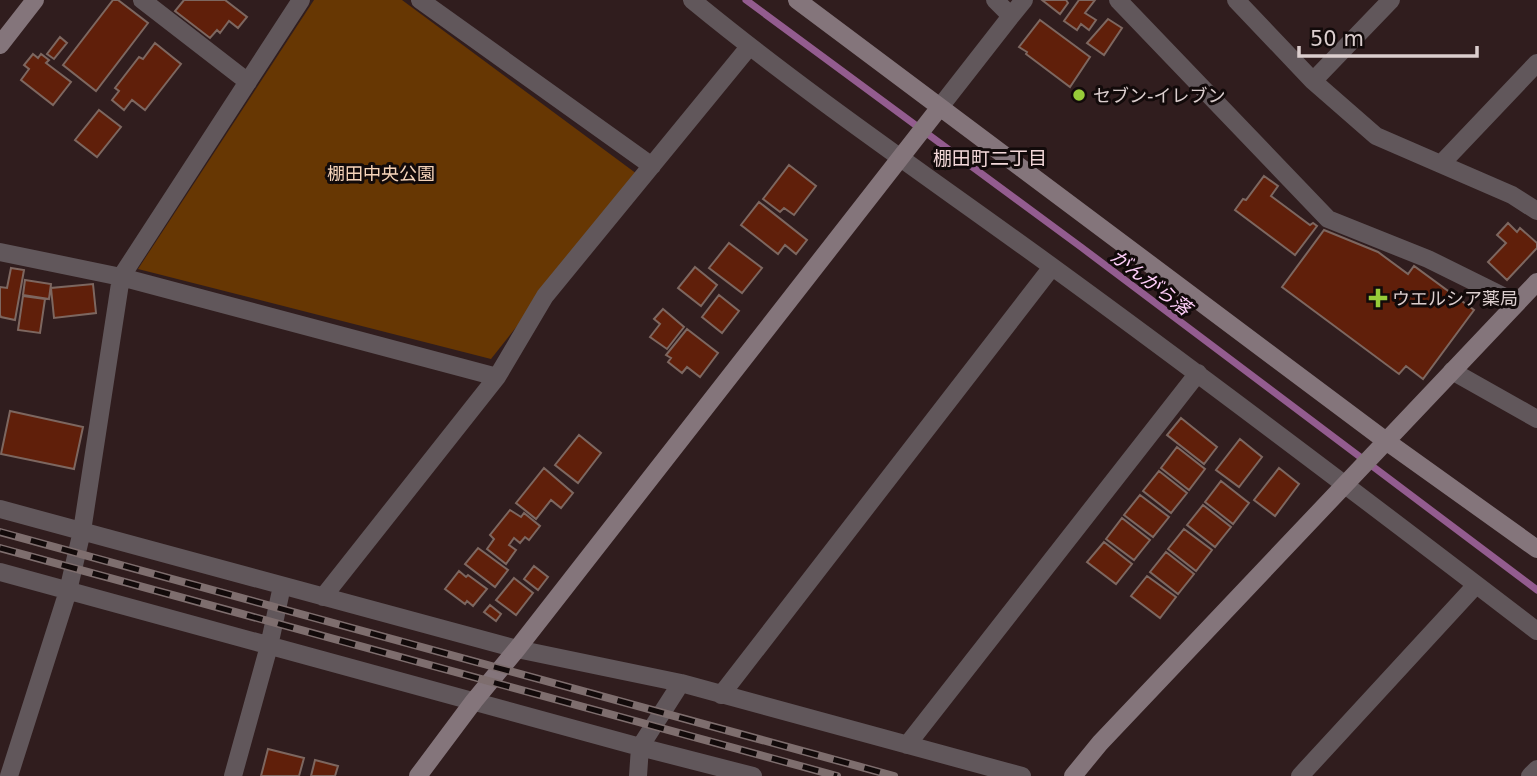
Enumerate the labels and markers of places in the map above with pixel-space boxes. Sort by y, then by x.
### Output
place label: セブン-イレブン [1093,85,1226,106]
marker: セブン-イレブン [1071,87,1087,103]
place label: ウエルシア薬局 [1392,288,1518,309]
marker: ウエルシア薬局 [1370,290,1386,306]

